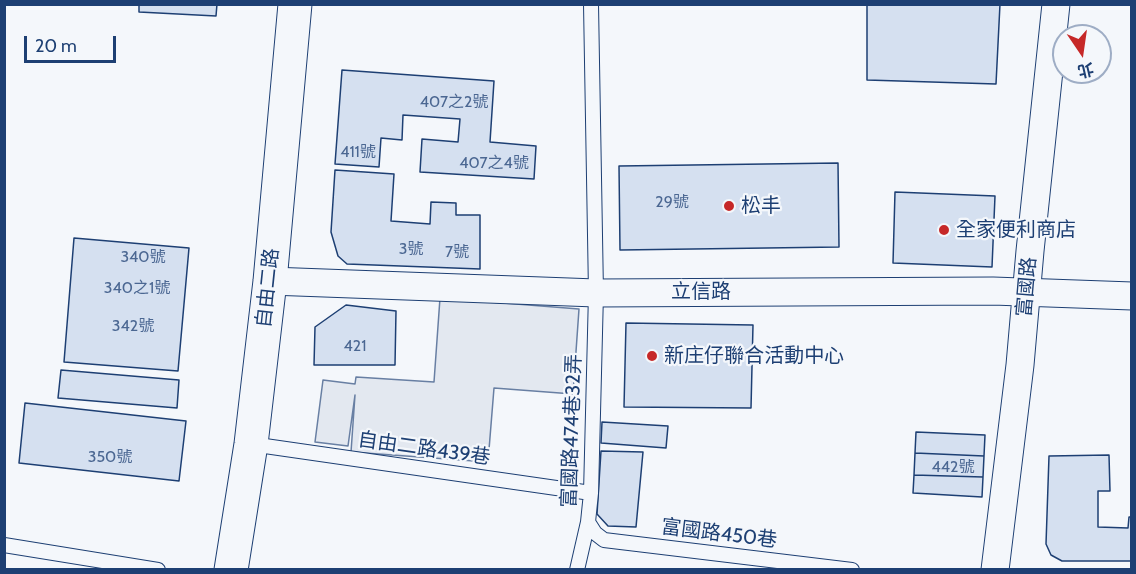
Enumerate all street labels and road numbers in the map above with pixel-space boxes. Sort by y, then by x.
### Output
street label: 自由二路 [252,247,284,329]
street label: 富國路 [1012,256,1042,318]
street label: 立信路 [671,280,731,304]
street label: 富國路474巷32弄 [557,354,587,508]
street label: 自由二路439巷 [356,428,492,470]
street label: 富國路450巷 [660,515,778,553]

